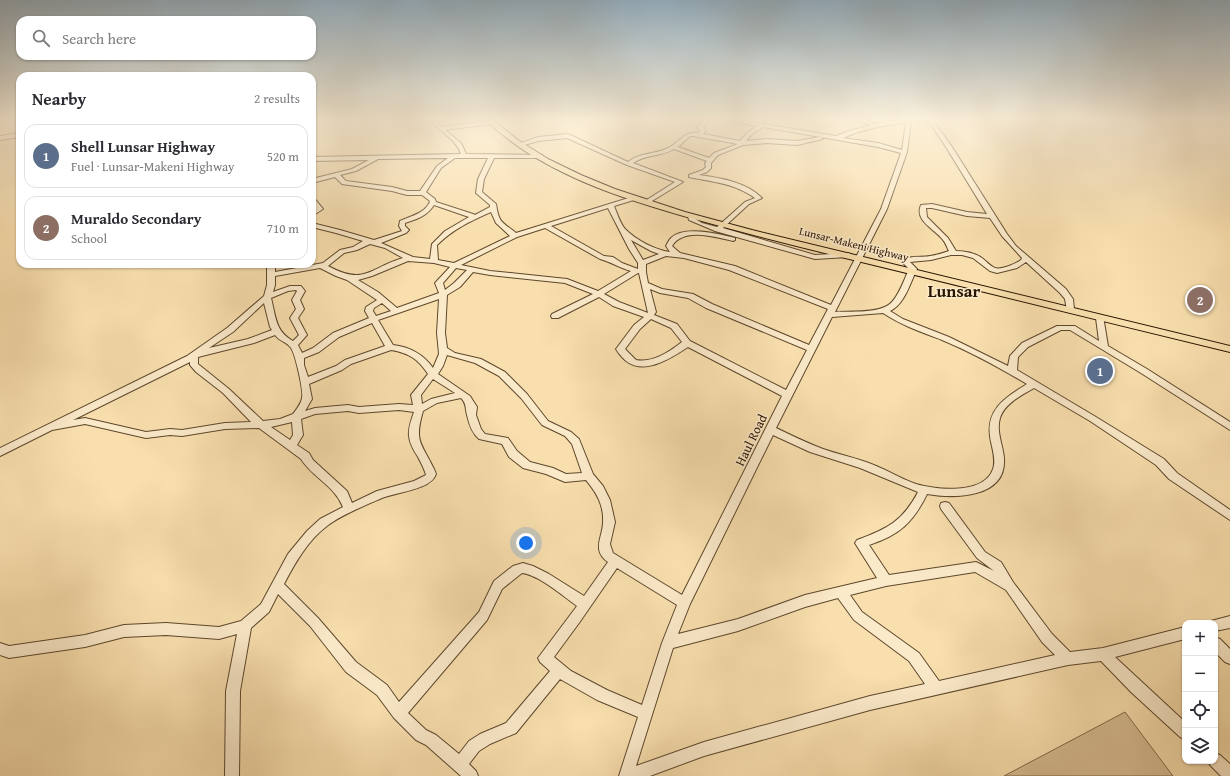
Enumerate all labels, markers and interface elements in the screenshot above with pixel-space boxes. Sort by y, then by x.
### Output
search box [16,16,316,60]
icon: search [30,27,52,49]
text: Search here [62,28,136,49]
text: Nearby [32,86,86,111]
text: 2 results [254,89,300,108]
text: Shell Lunsar Highway [71,136,215,157]
text: 1 [43,147,49,166]
text: 520 m [267,147,299,166]
text: Fuel · Lunsar-Makeni Highway [71,157,235,176]
text: Muraldo Secondary [71,208,201,229]
text: 2 [43,219,49,238]
text: 710 m [267,219,299,238]
street label: Lunsar-Makeni Highway [798,223,911,265]
text: School [71,229,107,248]
district label: Lunsar [928,278,980,303]
pin: 2 [1187,285,1213,315]
pin: 1 [1087,356,1113,386]
street label: Haul Road [730,411,772,469]
your location [516,533,536,553]
map controls [1182,620,1218,764]
button: + [1182,620,1218,656]
button: − [1182,656,1218,692]
button: locate [1182,692,1218,728]
button: layers [1182,728,1218,764]

